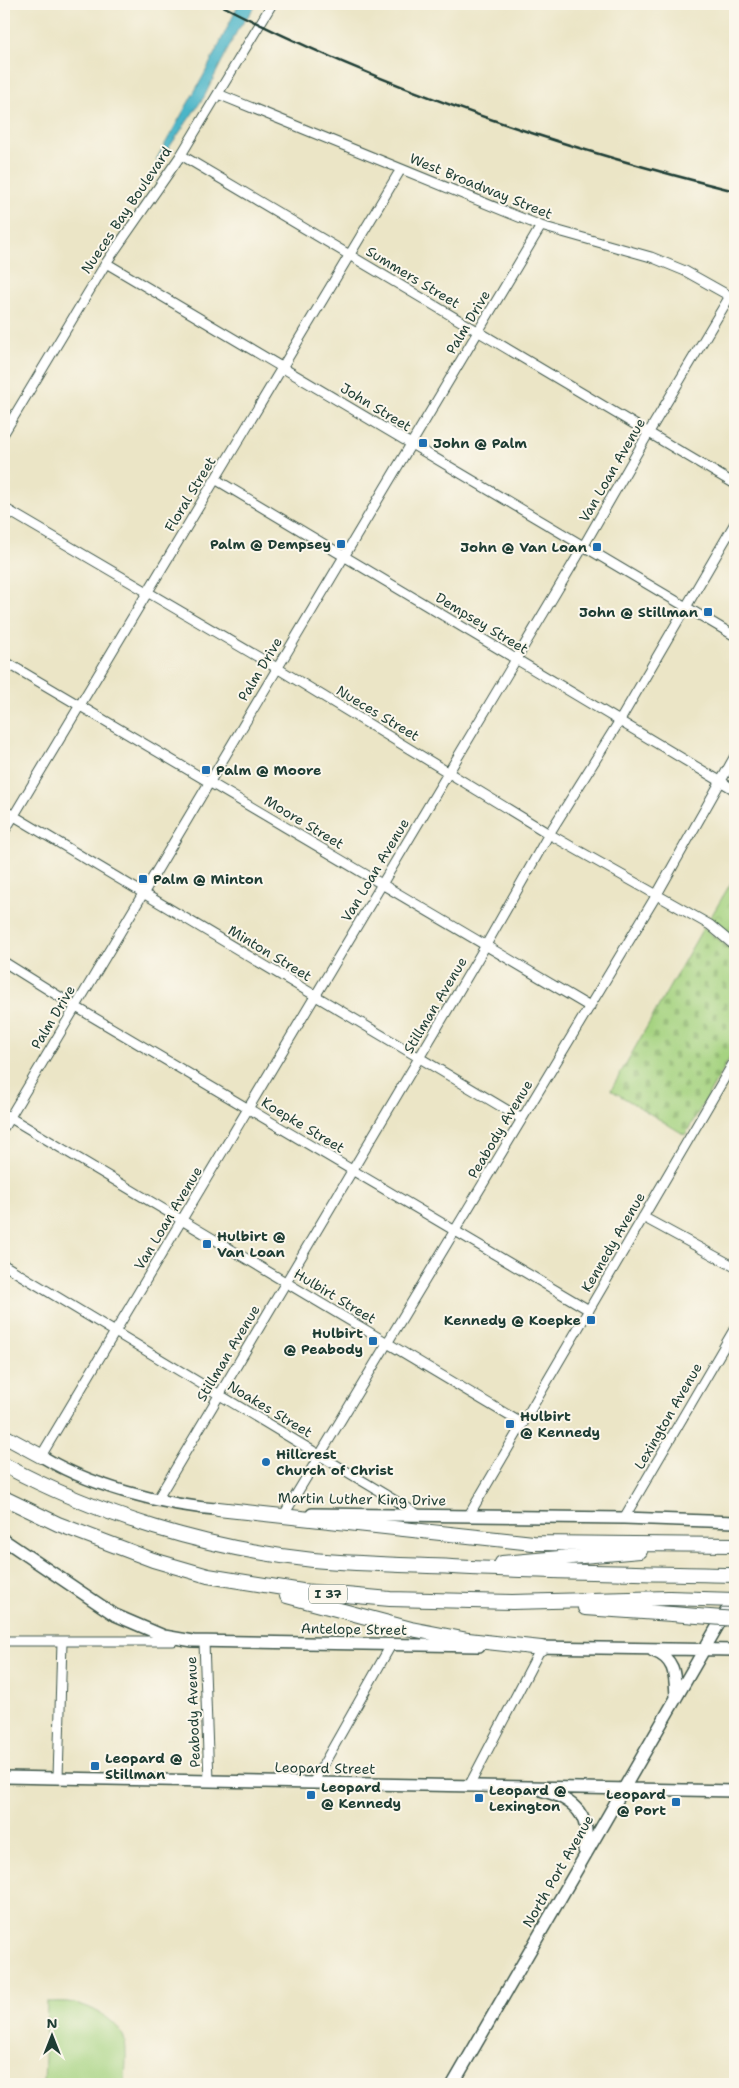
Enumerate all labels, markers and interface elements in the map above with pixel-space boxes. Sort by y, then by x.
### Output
street label: Nueces Bay Boulevard [77,143,175,277]
street label: West Broadway Street [407,149,555,223]
street label: Summers Street [363,242,463,312]
street label: Palm Drive [442,287,494,357]
street label: John Street [337,379,415,435]
street label: Van Loan Avenue [575,415,649,525]
place label: John @ Palm [433,434,527,452]
marker: John @ Palm [417,437,429,449]
street label: Floral Street [161,453,219,535]
place label: Palm @ Dempsey [210,535,331,553]
marker: Palm @ Dempsey [335,538,347,550]
place label: John @ Van Loan [460,538,587,556]
marker: John @ Van Loan [591,541,603,553]
street label: Dempsey Street [432,588,532,658]
place label: John @ Stillman [579,603,698,621]
marker: John @ Stillman [702,606,714,618]
street label: Palm Drive [234,634,286,704]
street label: Nueces Street [333,681,423,745]
place label: Palm @ Moore [216,761,321,779]
marker: Palm @ Moore [200,764,212,776]
street label: Moore Street [261,791,347,853]
street label: Van Loan Avenue [337,815,413,925]
place label: Palm @ Minton [153,870,263,888]
marker: Palm @ Minton [137,873,149,885]
street label: Minton Street [225,921,315,985]
street label: Stillman Avenue [399,954,471,1056]
street label: Palm Drive [27,982,79,1052]
street label: Peabody Avenue [464,1076,537,1181]
street label: Koepke Street [258,1093,348,1157]
street label: Van Loan Avenue [130,1163,206,1273]
street label: Kennedy Avenue [577,1189,649,1295]
place label: Hulbirt @ Van Loan [217,1227,286,1261]
marker: Hulbirt @ Van Loan [201,1238,213,1250]
street label: Hulbirt Street [291,1264,379,1328]
street label: Stillman Avenue [192,1302,264,1404]
place label: Kennedy @ Koepke [444,1311,581,1329]
marker: Kennedy @ Koepke [585,1314,597,1326]
place label: Hulbirt @ Peabody [283,1324,363,1358]
marker: Hulbirt @ Peabody [367,1335,379,1347]
street label: Lexington Avenue [630,1359,706,1473]
street label: Noakes Street [224,1377,316,1441]
place label: Hulbirt @ Kennedy [520,1407,600,1441]
marker: Hulbirt @ Kennedy [504,1418,516,1430]
place label: Hillcrest Church of Christ [276,1445,394,1479]
marker: Hillcrest Church of Christ [260,1456,272,1468]
street label: Martin Luther King Drive [278,1489,446,1509]
road number: I 37 [309,1585,347,1604]
street label: Antelope Street [301,1619,407,1639]
street label: Peabody Avenue [182,1656,204,1768]
place label: Leopard @ Stillman [105,1749,183,1783]
street label: Leopard Street [274,1758,376,1778]
marker: Leopard @ Stillman [89,1760,101,1772]
place label: Leopard @ Kennedy [321,1778,401,1812]
place label: Leopard @ Lexington [489,1781,567,1815]
place label: Leopard @ Port [606,1785,666,1819]
marker: Leopard @ Kennedy [305,1789,317,1801]
marker: Leopard @ Lexington [473,1792,485,1804]
marker: Leopard @ Port [670,1796,682,1808]
street label: North Port Avenue [518,1811,598,1930]
north arrow [28,2010,78,2060]
text: N [46,2014,58,2032]

